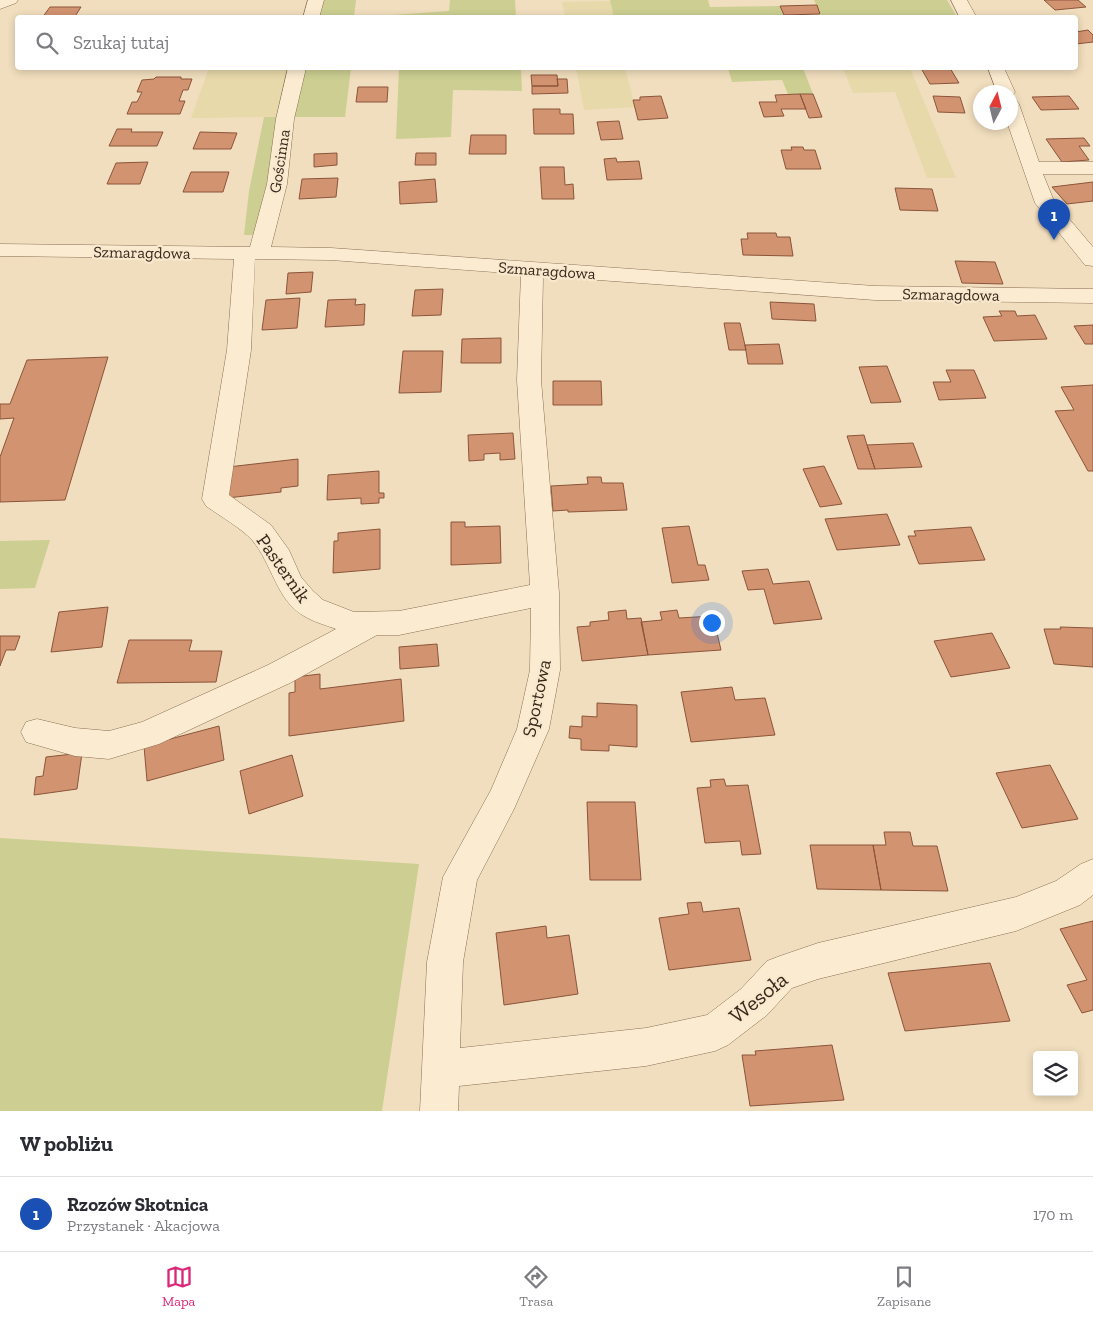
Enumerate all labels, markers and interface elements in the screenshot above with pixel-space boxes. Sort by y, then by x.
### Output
search box [15,15,1078,70]
icon: search [33,29,61,57]
text: Szukaj tutaj [73,31,169,54]
north arrow [973,85,1018,130]
street label: Gościnna [265,128,294,194]
pin: 1 [1038,199,1070,240]
street label: Szmaragdowa [93,242,191,263]
street label: Szmaragdowa [498,258,596,283]
street label: Szmaragdowa [902,284,1000,305]
street label: Pasternik [252,530,316,607]
your location [699,610,725,636]
street label: Sportowa [517,657,556,739]
street label: Wesoła [724,965,793,1029]
map controls [1033,1051,1078,1096]
button: layers [1033,1051,1078,1096]
text: W pobliżu [20,1131,113,1156]
text: Rzozów Skotnica [67,1193,208,1216]
text: 1 [33,1205,39,1224]
text: 170 m [1033,1205,1073,1224]
text: Przystanek · Akacjowa [67,1216,220,1235]
tab: Mapa [162,1263,195,1310]
tab: Trasa [519,1263,553,1310]
tab: Zapisane [877,1263,931,1310]

